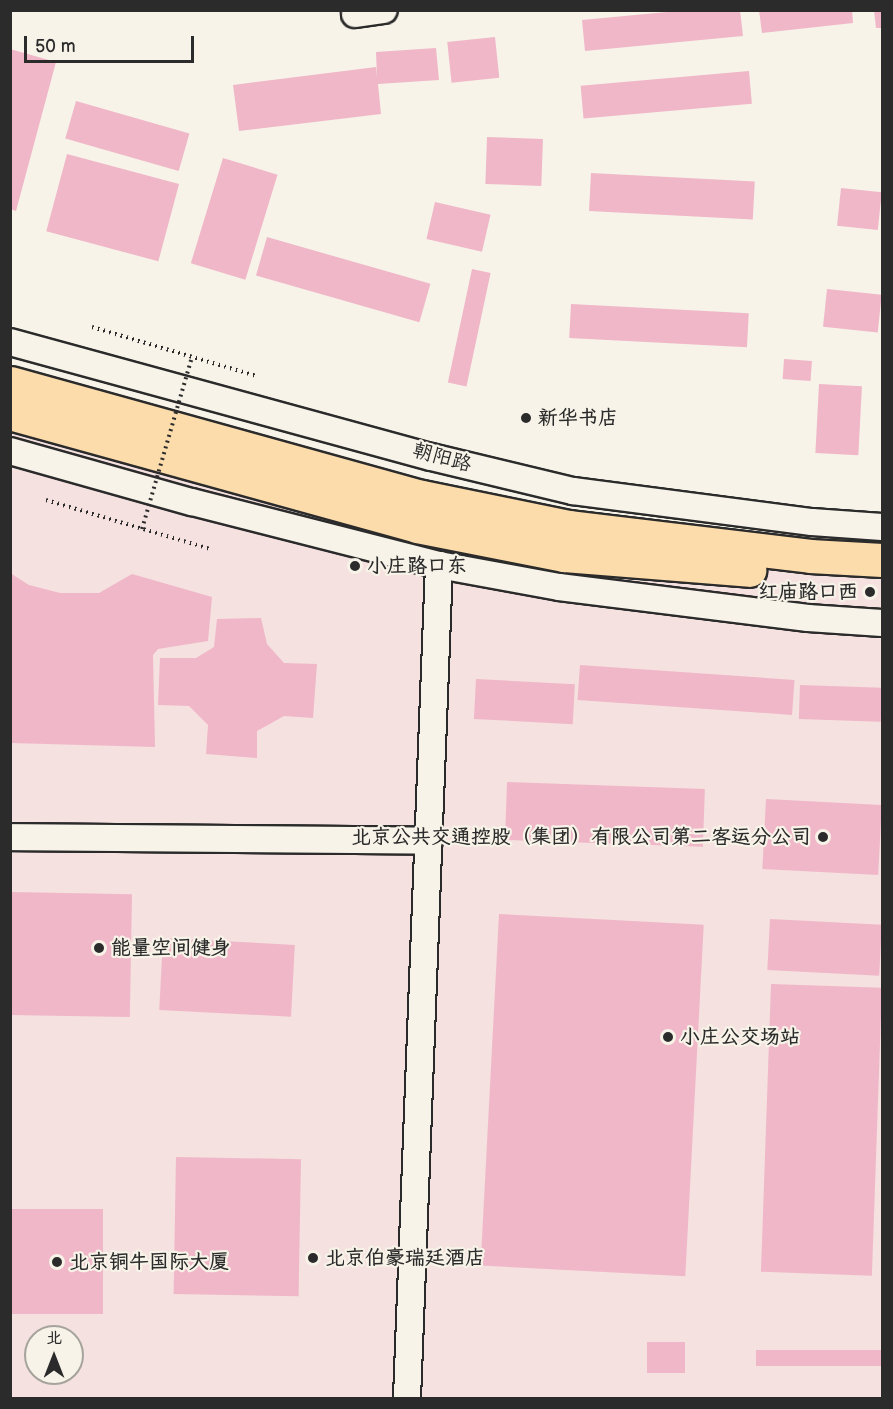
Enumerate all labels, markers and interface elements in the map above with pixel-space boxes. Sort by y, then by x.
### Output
scale bar [27,24,196,62]
text: 50 m [35,36,76,57]
place label: 新华书店 [538,406,618,430]
marker: 新华书店 [519,411,533,425]
street label: 朝阳路 [410,439,474,477]
place label: 小庄路口东 [367,554,467,578]
marker: 小庄路口东 [348,559,362,573]
place label: 红庙路口西 [758,580,858,604]
marker: 红庙路口西 [863,585,877,599]
place label: 北京公共交通控股（集团）有限公司第二客运分公司 [351,825,811,849]
marker: 北京公共交通控股（集团）有限公司第二客运分公司 [816,830,830,844]
place label: 能量空间健身 [111,936,231,960]
marker: 能量空间健身 [92,941,106,955]
place label: 小庄公交场站 [680,1025,800,1049]
marker: 小庄公交场站 [661,1030,675,1044]
place label: 北京伯豪瑞廷酒店 [325,1246,485,1270]
place label: 北京铜牛国际大厦 [69,1250,229,1274]
marker: 北京伯豪瑞廷酒店 [306,1251,320,1265]
marker: 北京铜牛国际大厦 [50,1255,64,1269]
north arrow [24,1325,84,1385]
text: 北 [46,1329,62,1348]

